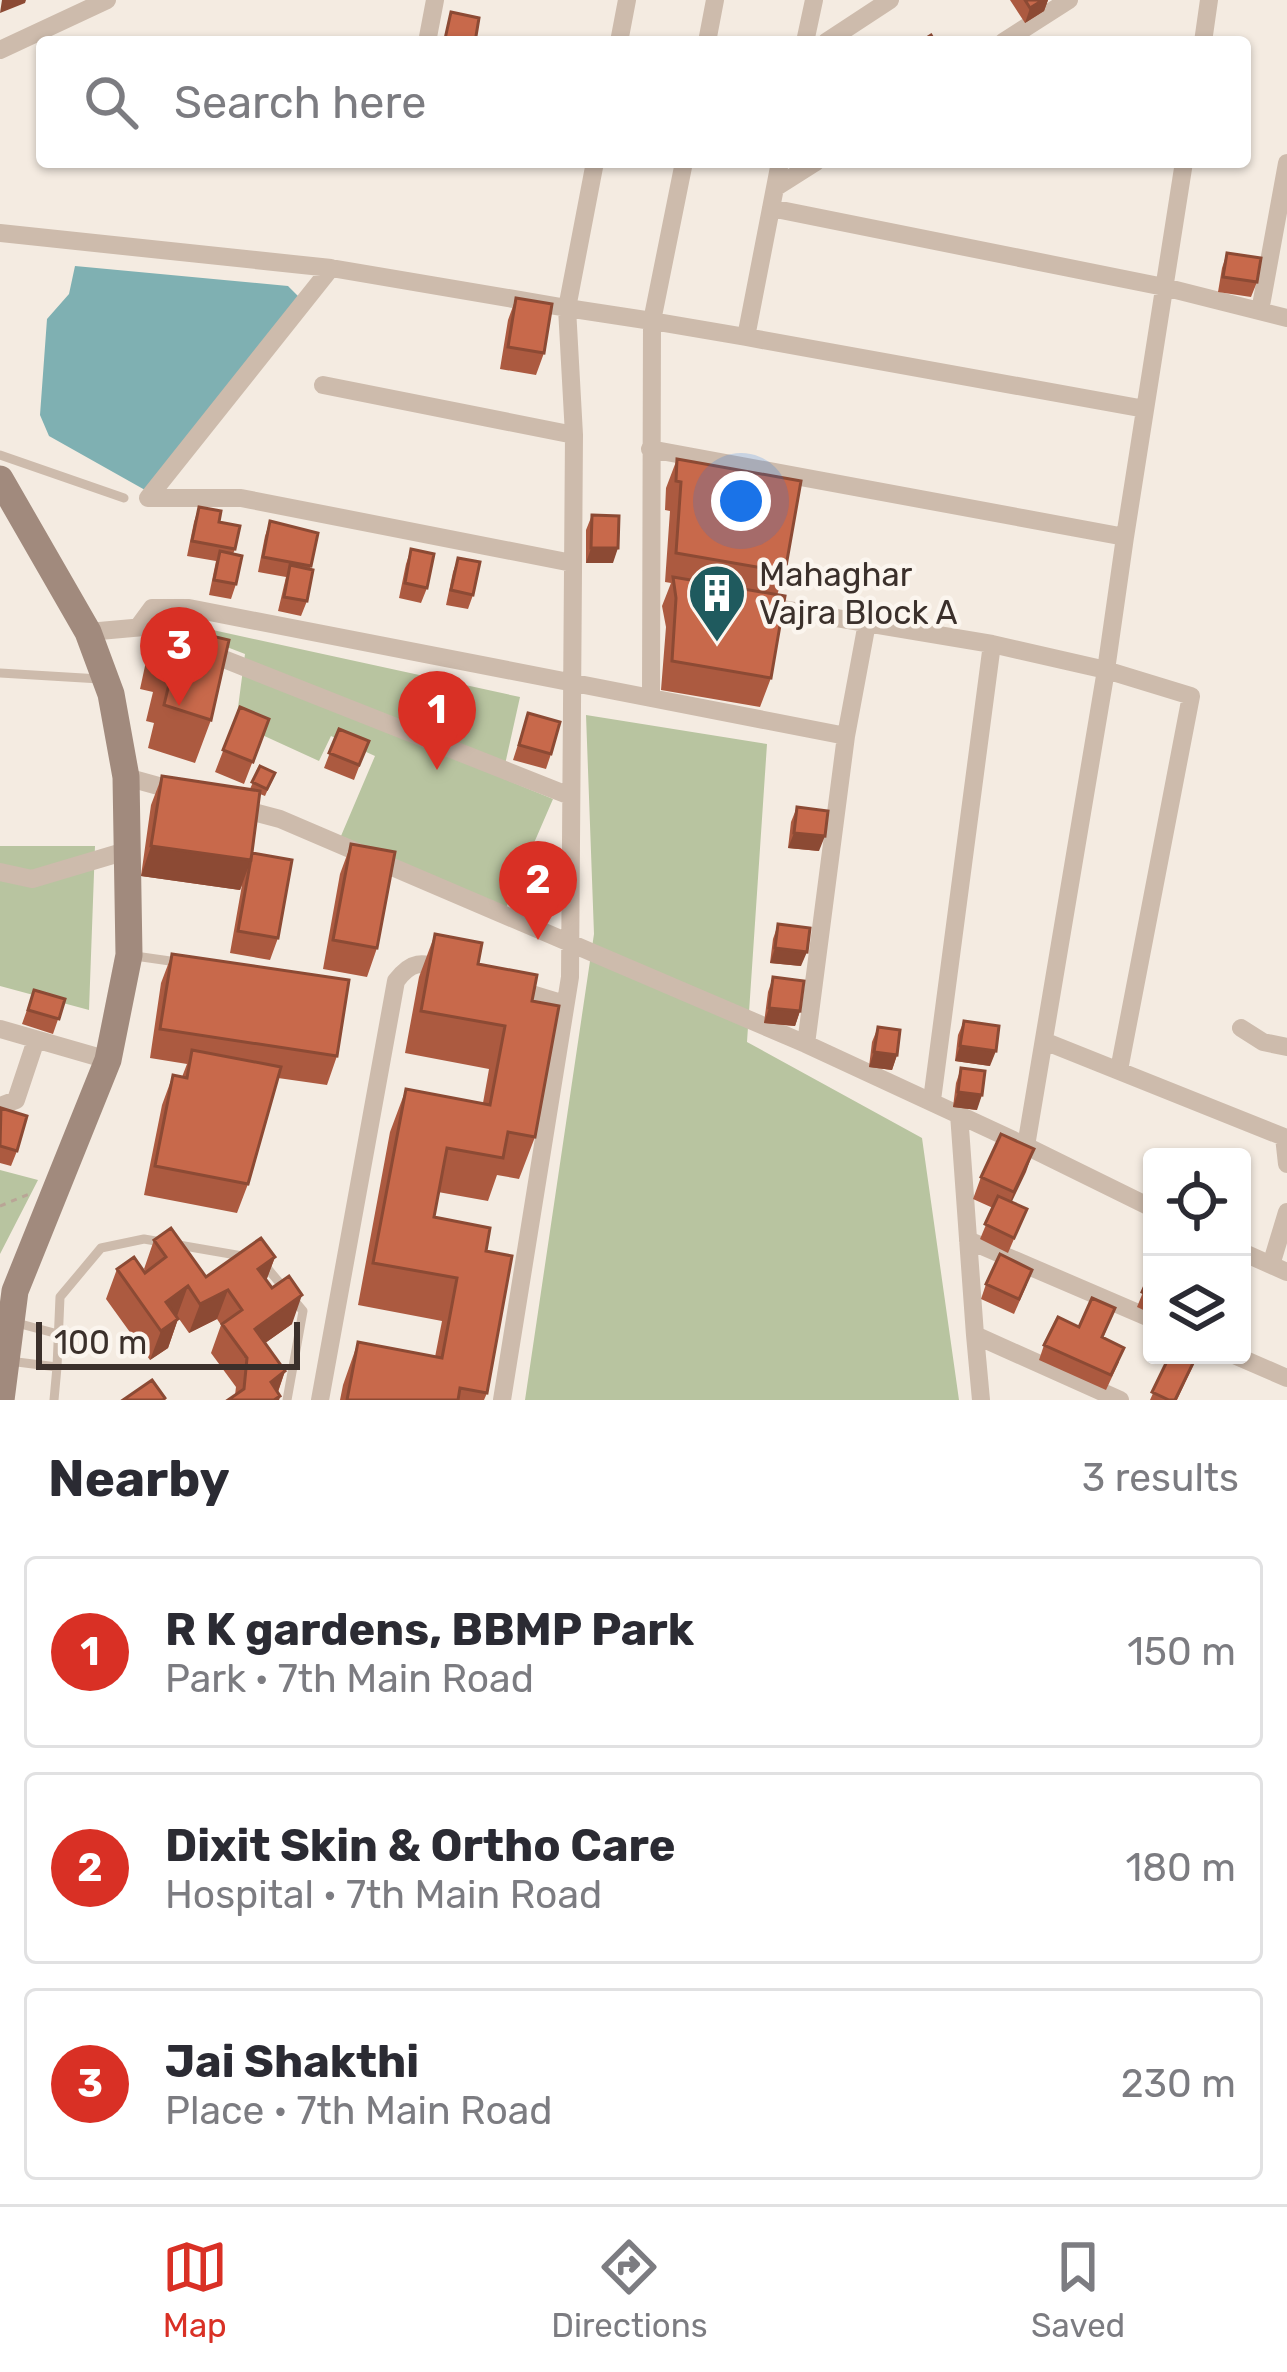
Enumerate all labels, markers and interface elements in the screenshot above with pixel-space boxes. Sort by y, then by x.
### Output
search box [36,36,1251,168]
icon: search [78,69,144,135]
text: Search here [174,76,426,129]
your location [711,471,771,531]
place label: Mahaghar Vajra Block A [759,555,958,632]
building icon: Mahaghar Vajra Block A [686,562,748,644]
pin: 3 [140,607,218,706]
pin: 1 [398,671,476,770]
pin: 2 [499,841,577,940]
map controls [1143,1148,1251,1364]
button: locate [1143,1148,1251,1256]
button: layers [1143,1256,1251,1364]
scale bar [36,1316,300,1369]
text: 100 m [54,1323,147,1362]
text: Nearby [48,1448,230,1509]
text: 3 results [1082,1455,1239,1501]
text: R K gardens, BBMP Park [165,1603,694,1656]
text: 1 [80,1629,100,1675]
text: 150 m [1127,1629,1236,1675]
text: Park · 7th Main Road [165,1656,534,1702]
text: Dixit Skin & Ortho Care [165,1819,675,1872]
text: 2 [77,1845,103,1891]
text: 180 m [1126,1845,1236,1891]
text: Hospital · 7th Main Road [165,1872,602,1918]
text: Jai Shakthi [165,2035,419,2088]
text: 3 [77,2061,103,2107]
text: 230 m [1121,2061,1236,2107]
text: Place · 7th Main Road [165,2088,553,2134]
tab: Map [162,2234,228,2345]
tab: Directions [551,2234,708,2345]
tab: Saved [1031,2234,1125,2345]

